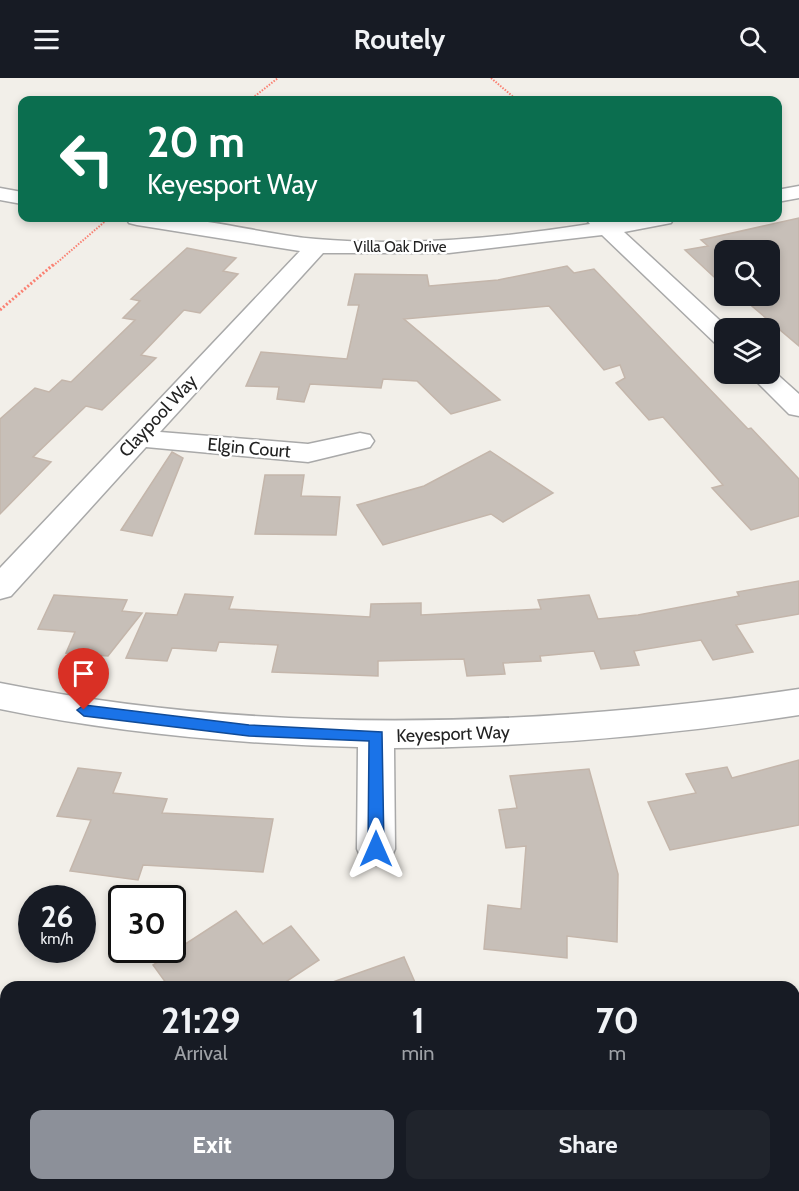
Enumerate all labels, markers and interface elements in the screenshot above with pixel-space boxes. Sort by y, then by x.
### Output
icon: menu [30,23,63,56]
text: Routely [354,23,445,56]
icon: search [736,23,769,56]
text: 20 m [147,116,245,168]
icon: left [48,120,126,198]
text: Keyesport Way [147,168,318,201]
street label: Villa Oak Drive [354,238,447,256]
map controls [714,240,780,384]
button: search [714,240,780,306]
button: layers [714,318,780,384]
street label: Claypool Way [114,370,202,462]
street label: Elgin Court [207,433,291,463]
pin [58,648,109,710]
icon: arrive [67,657,100,690]
street label: Keyesport Way [396,721,510,747]
position arrow [344,817,408,881]
speed limit sign: 30 [108,885,186,963]
text: 26 [41,898,73,935]
text: km/h [41,930,73,948]
text: 21:29 [161,998,241,1042]
text: 1 [411,998,425,1042]
text: 70 [596,998,639,1042]
text: Arrival [174,1041,227,1065]
text: min [402,1041,435,1065]
text: m [608,1041,626,1065]
button: Exit [30,1110,394,1179]
button: Share [406,1110,770,1179]

